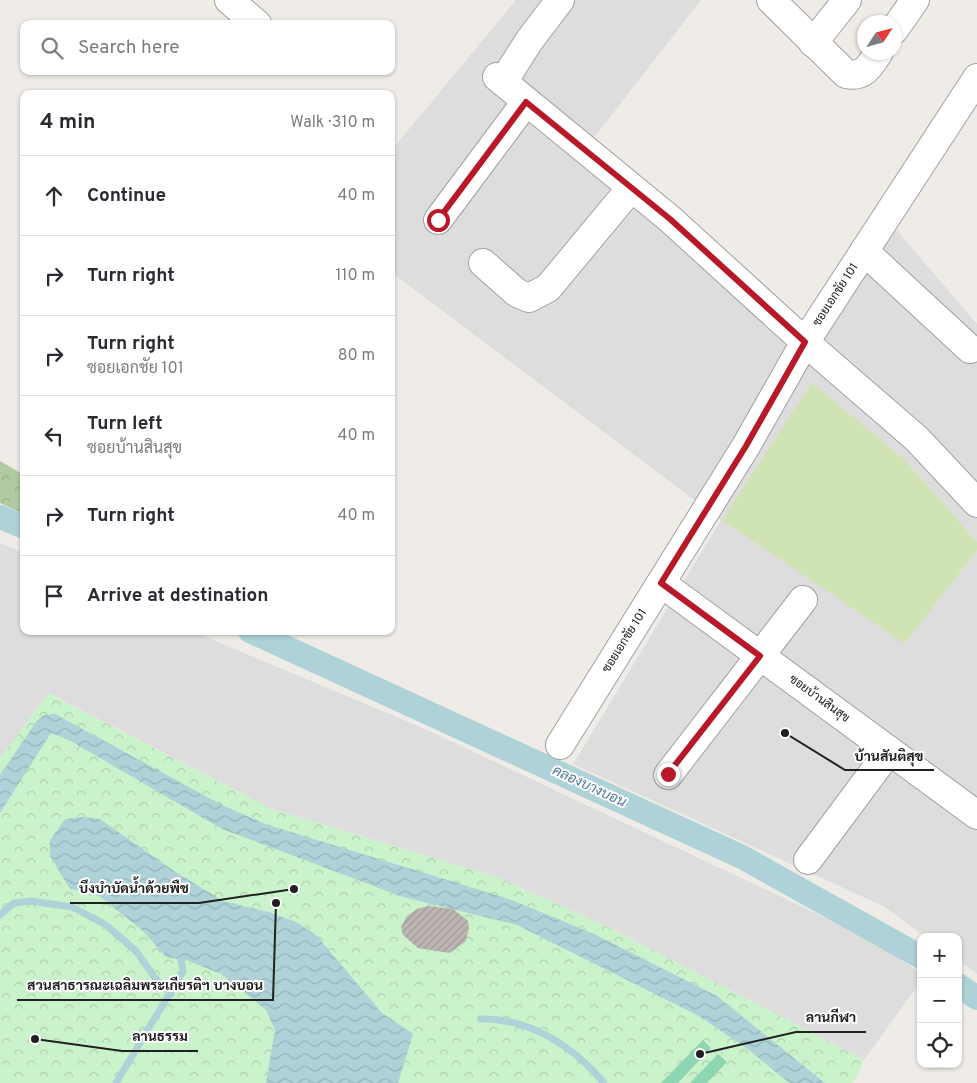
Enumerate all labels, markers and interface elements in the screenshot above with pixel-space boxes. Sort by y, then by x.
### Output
north arrow [857,15,902,60]
search box [20,20,395,75]
icon: search [38,34,66,62]
text: Search here [78,36,180,60]
text: 4 min [40,109,96,136]
text: Walk · 310 m [290,113,375,133]
icon: ahead [40,182,68,210]
text: Continue [87,184,166,208]
text: 40 m [337,186,375,206]
route start [427,209,450,232]
street label: ซอยเอกชัย 101 [810,260,862,330]
icon: right [40,262,68,290]
text: Turn right [87,264,175,288]
text: 110 m [335,266,375,286]
text: Turn right [87,332,175,356]
icon: right [40,342,68,370]
text: 80 m [338,346,375,366]
text: ซอยเอกชัย 101 [87,359,184,379]
text: Turn left [87,412,163,436]
icon: left [40,422,68,450]
text: 40 m [337,426,375,446]
text: ซอยบ้านสินสุข [87,439,182,459]
icon: right [40,502,68,530]
text: Turn right [87,504,175,528]
text: 40 m [337,506,375,526]
icon: arrive [40,582,68,610]
text: Arrive at destination [87,584,268,608]
street label: ซอยเอกชัย 101 [599,606,651,676]
street label: ซอยบ้านสินสุข [785,672,853,726]
callout: บ้านสันติสุข [845,741,934,770]
text: บ้านสันติสุข [855,748,923,767]
water label: คลองบางบอน [549,763,629,812]
route end [657,763,680,786]
callout: บึงบำบัดน้ำด้วยพืช [70,874,199,903]
text: บึงบำบัดน้ำด้วยพืช [79,876,189,898]
map controls [917,933,962,1068]
button: + [917,933,962,978]
callout: สวนสาธารณะเฉลิมพระเกียรติฯ บางบอน [17,971,273,1000]
text: สวนสาธารณะเฉลิมพระเกียรติฯ บางบอน [27,976,263,995]
button: − [917,978,962,1023]
callout: ลานกีฬา [796,1003,866,1032]
text: ลานกีฬา [806,1008,856,1027]
callout: ลานธรรม [122,1022,198,1051]
button: locate [917,1023,962,1068]
text: ลานธรรม [132,1029,188,1046]

